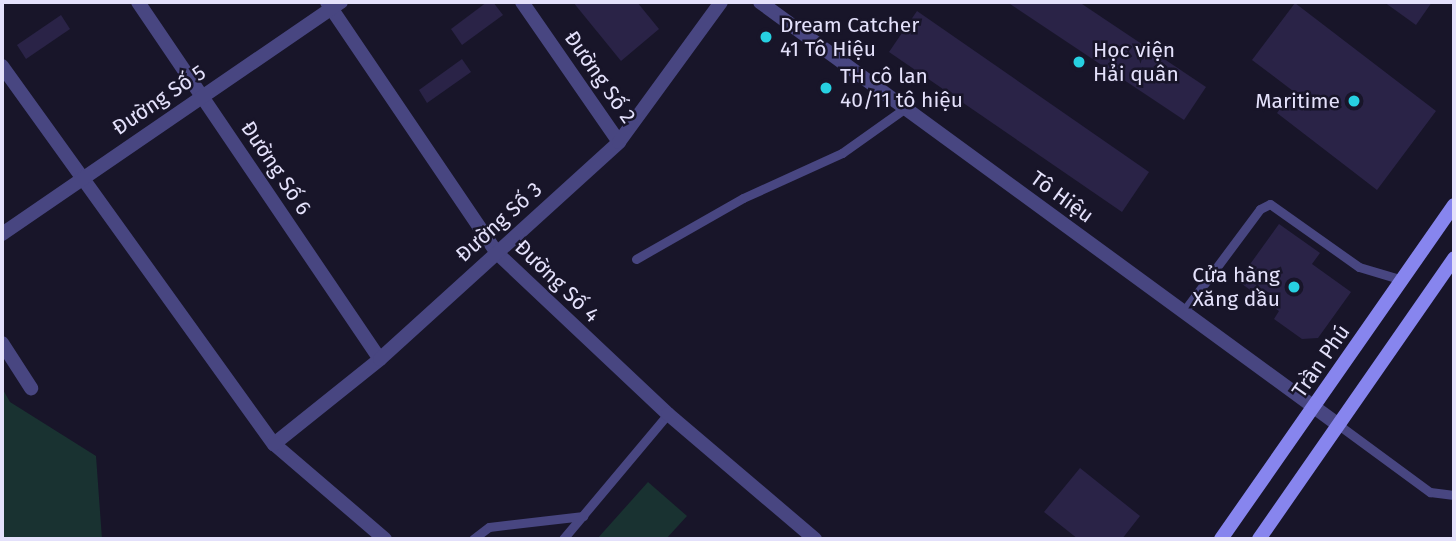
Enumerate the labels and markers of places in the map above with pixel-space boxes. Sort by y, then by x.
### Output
place label: Dream Catcher 41 Tô Hiệu [780,12,919,62]
marker: Dream Catcher 41 Tô Hiệu [758,29,774,45]
place label: Học viện Hải quân [1093,37,1179,87]
marker: Học viện Hải quân [1071,54,1087,70]
place label: TH cô lan 40/11 tô hiệu [840,63,963,113]
marker: TH cô lan 40/11 tô hiệu [818,80,834,96]
place label: Maritime [1255,88,1340,114]
marker: Maritime [1346,93,1362,109]
place label: Cửa hàng Xăng dầu [1192,262,1280,312]
marker: Cửa hàng Xăng dầu [1286,279,1302,295]

